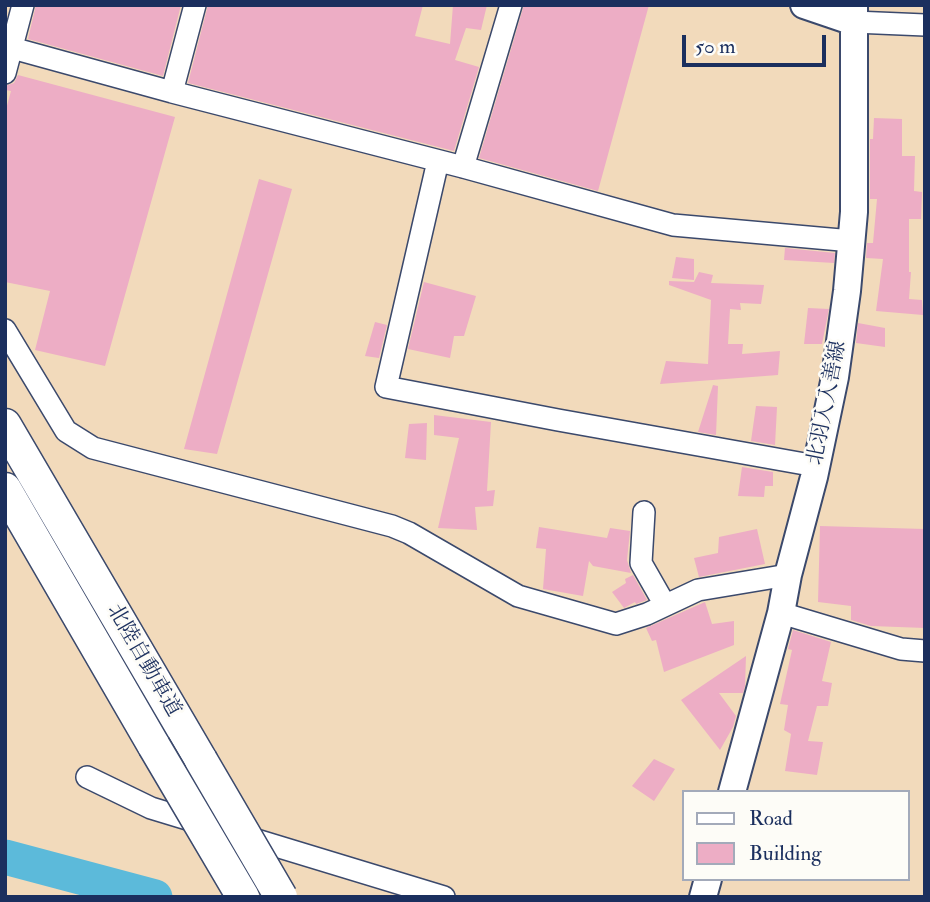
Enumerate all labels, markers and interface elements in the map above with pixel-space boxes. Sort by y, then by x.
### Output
scale bar [685,21,828,65]
text: 50 m [695,33,736,60]
street label: 北羽入入善線 [804,339,852,467]
street label: 北陸自動車道 [101,600,185,722]
legend [682,790,909,881]
text: Road [749,805,793,832]
text: Building [749,840,822,867]

